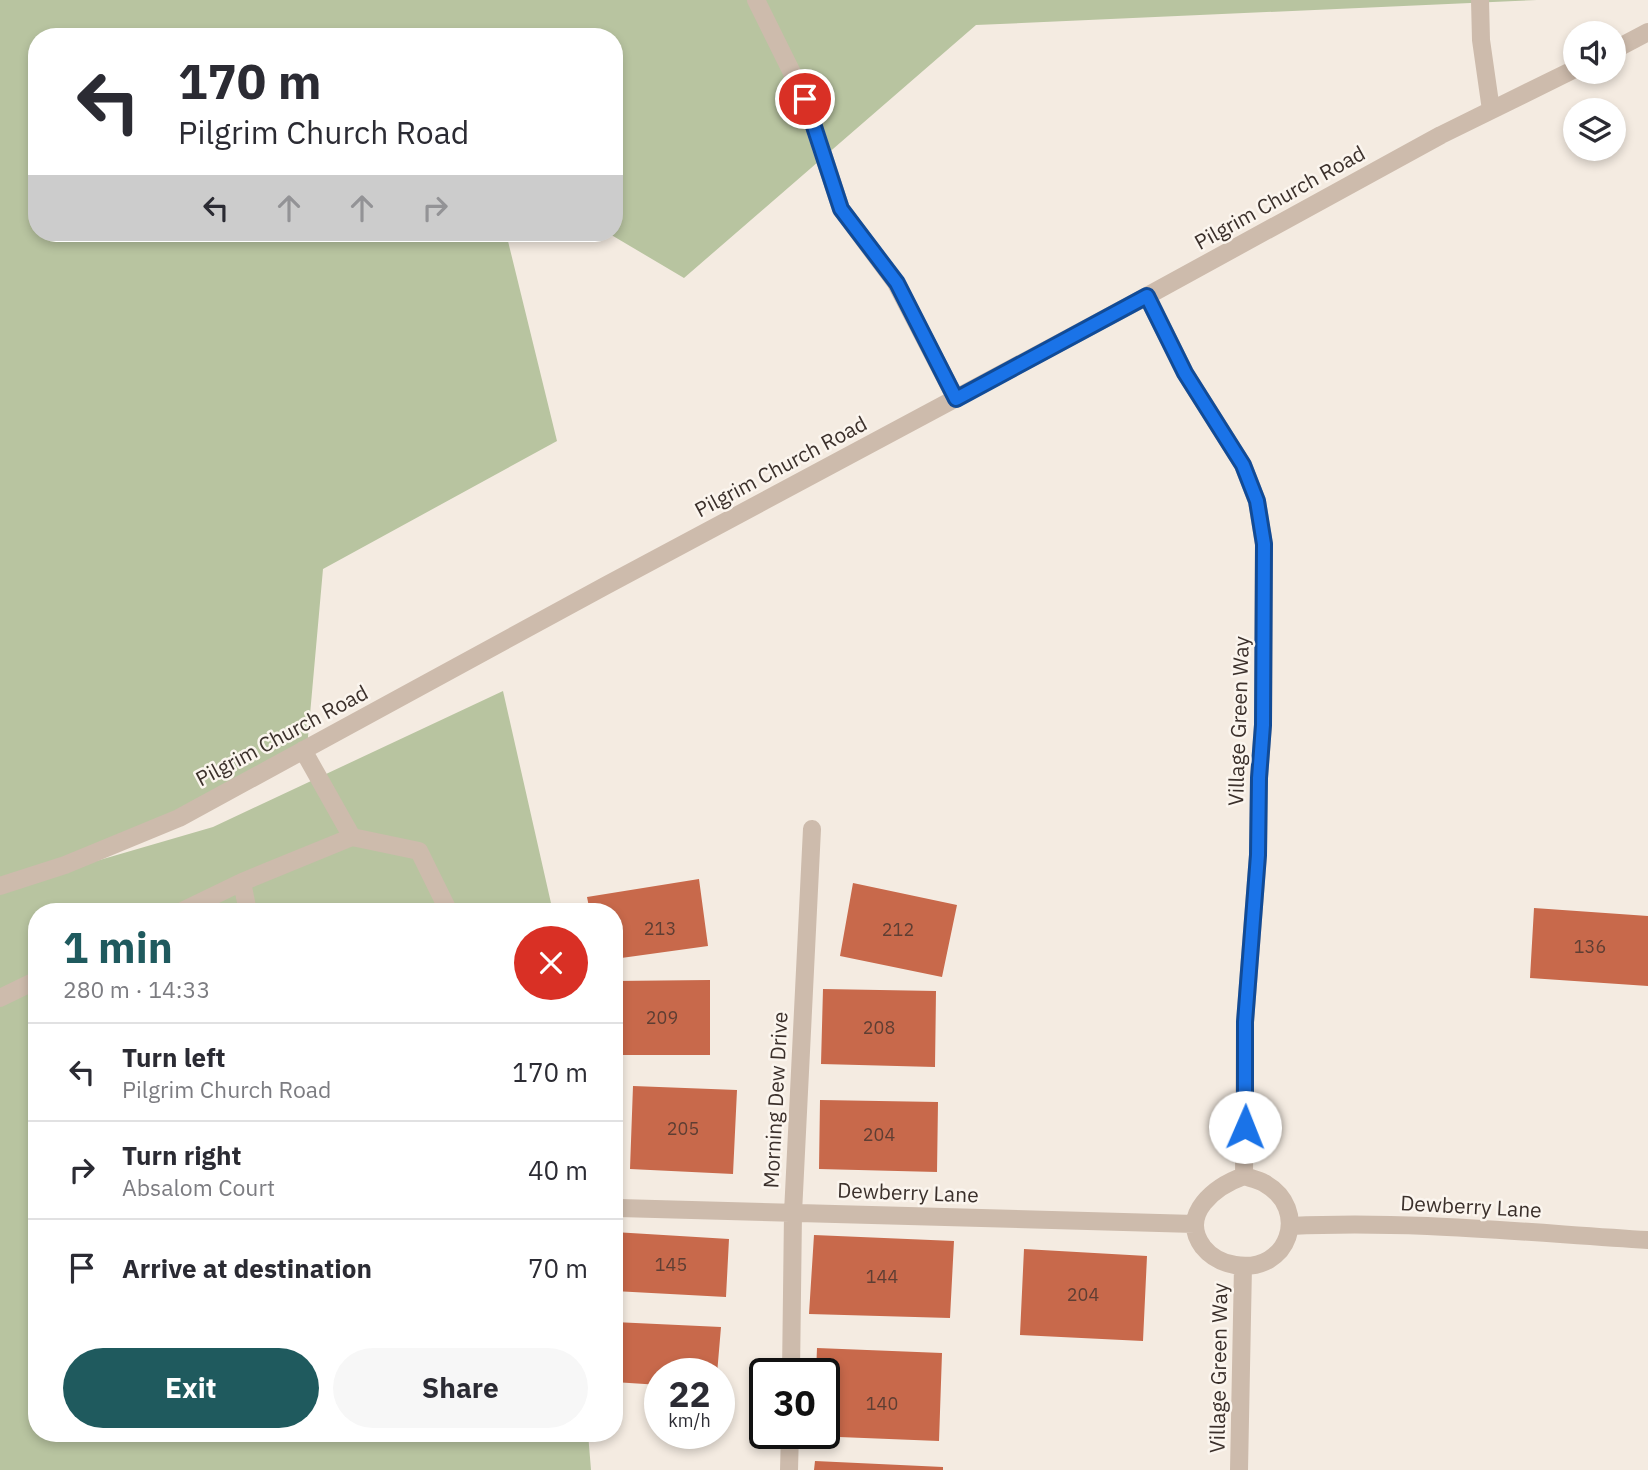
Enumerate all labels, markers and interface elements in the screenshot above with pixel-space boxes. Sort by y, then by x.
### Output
map controls [1563,21,1626,161]
button: sound [1563,21,1626,84]
text: 170 m [178,49,322,112]
icon: left [63,56,154,147]
pin [775,69,835,129]
icon: arrive [786,80,824,118]
button: layers [1563,98,1626,161]
text: Pilgrim Church Road [178,111,469,153]
street label: Pilgrim Church Road [1189,139,1370,256]
icon: left [197,189,235,227]
icon: ahead [270,189,308,227]
icon: ahead [343,189,381,227]
icon: right [416,189,454,227]
street label: Pilgrim Church Road [690,409,872,523]
street label: Village Green Way [1221,635,1255,807]
street label: Pilgrim Church Road [191,678,373,792]
house number: 213 [644,917,676,940]
house number: 212 [882,918,914,941]
text: 1 min [63,920,173,975]
button: close [514,926,588,1000]
house number: 136 [1574,935,1606,958]
text: 280 m · 14:33 [63,974,210,1004]
house number: 209 [646,1006,678,1029]
street label: Morning Dew Drive [756,1011,794,1189]
house number: 208 [863,1016,895,1039]
text: Turn left [122,1040,225,1074]
icon: left [63,1053,101,1091]
text: 170 m [512,1055,588,1089]
text: Pilgrim Church Road [122,1074,331,1104]
position arrow [1208,1090,1282,1164]
house number: 205 [667,1117,699,1140]
house number: 204 [863,1123,895,1146]
text: Turn right [122,1138,241,1172]
icon: right [63,1151,101,1189]
text: 40 m [528,1153,588,1187]
text: Absalom Court [122,1172,275,1202]
street label: Dewberry Lane [837,1176,979,1208]
street label: Dewberry Lane [1400,1188,1542,1224]
icon: arrive [63,1249,101,1287]
text: Arrive at destination [122,1251,372,1285]
text: 70 m [528,1251,588,1285]
house number: 145 [655,1253,687,1276]
house number: 144 [866,1265,898,1288]
street label: Village Green Way [1203,1282,1233,1453]
house number: 204 [1067,1283,1099,1306]
button: Exit [63,1348,319,1428]
button: Share [333,1348,588,1428]
speed limit sign: 30 [749,1358,840,1449]
text: 22 [668,1371,711,1417]
house number: 140 [866,1392,898,1415]
text: km/h [668,1409,711,1432]

